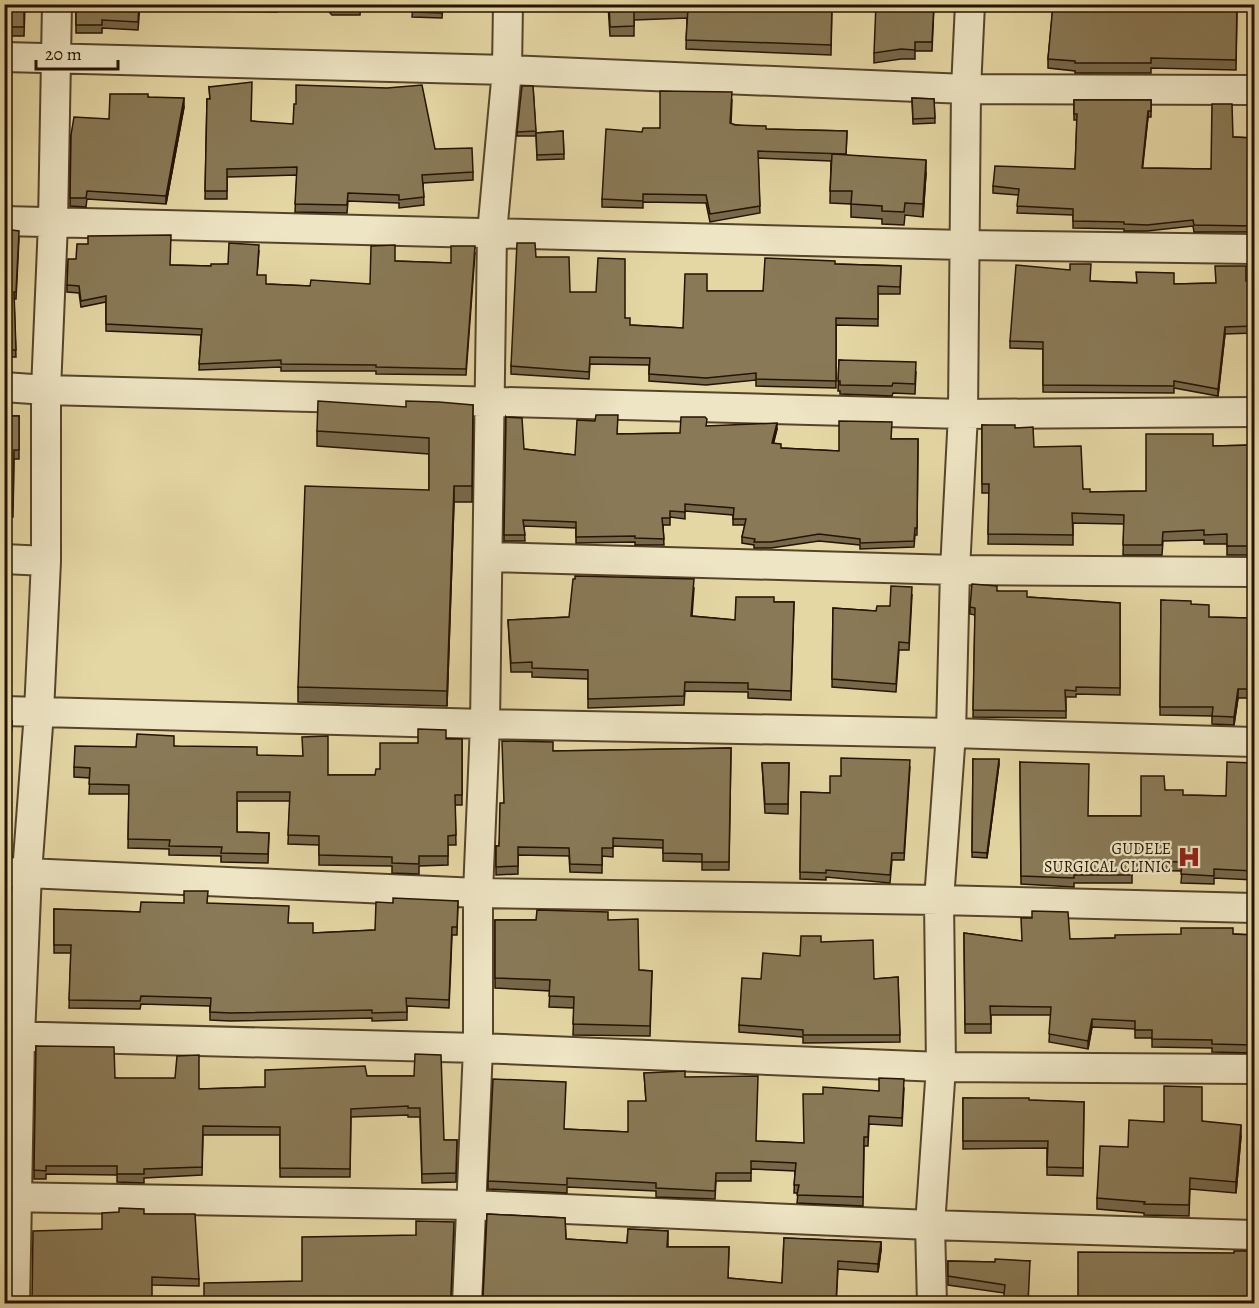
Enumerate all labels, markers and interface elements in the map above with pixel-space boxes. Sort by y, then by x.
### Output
scale bar [36,33,118,71]
text: 20 m [45,42,82,66]
place label: GUDELE SURGICAL CLINIC [1044,838,1171,878]
hospital icon: GUDELE SURGICAL CLINIC [1176,844,1202,870]

